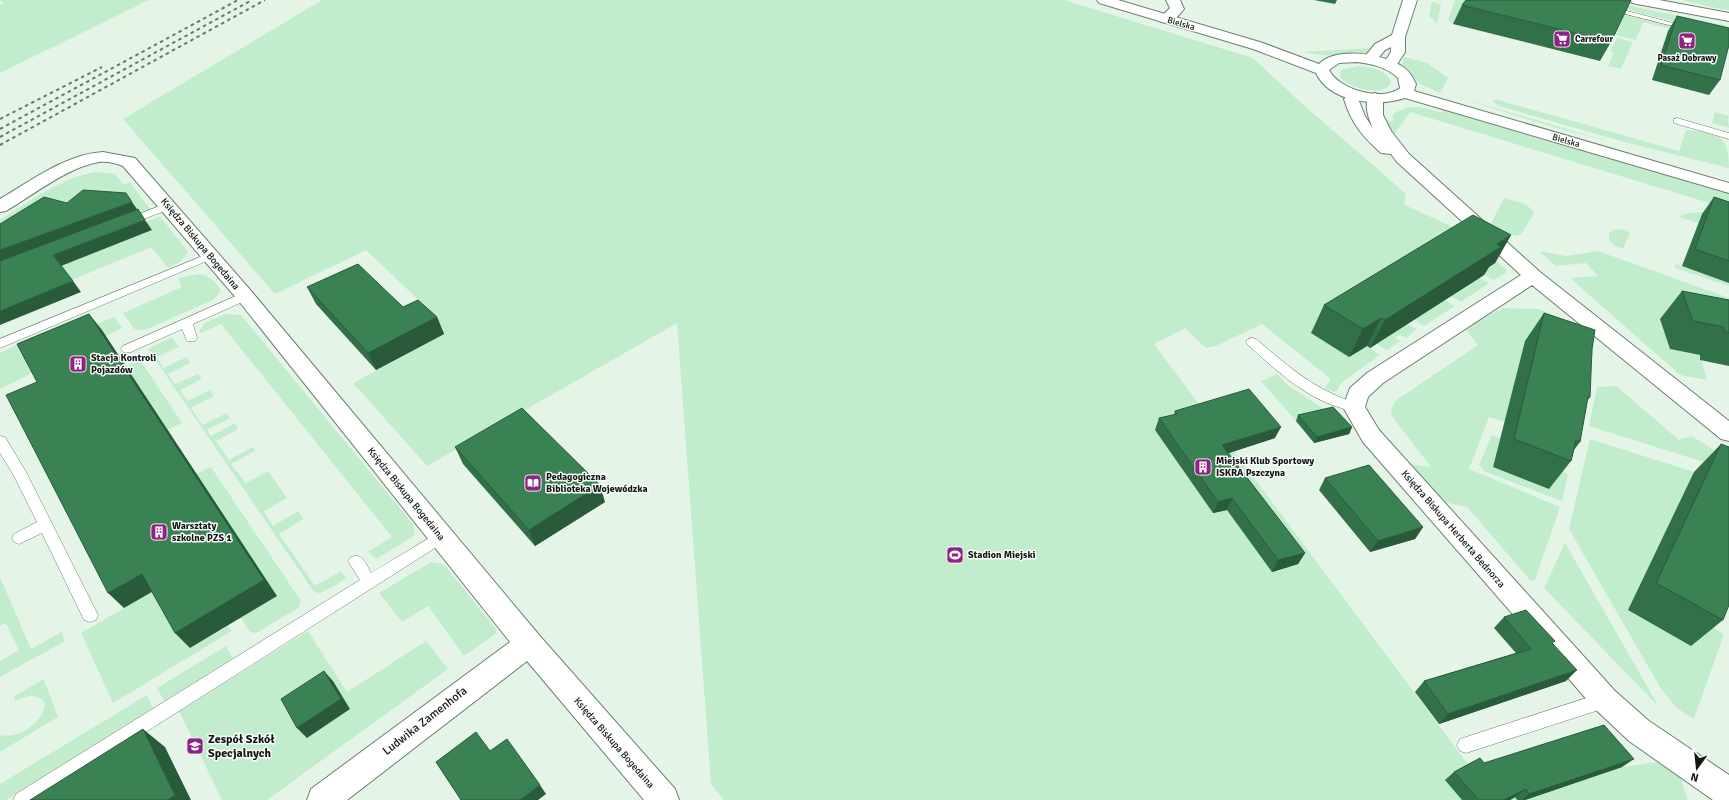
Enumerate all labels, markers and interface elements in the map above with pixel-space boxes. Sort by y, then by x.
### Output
street label: Bielska [1166,15,1196,33]
supermarket icon: Carrefour [1552,29,1572,49]
supermarket icon: Pasaż Dobrawy [1677,31,1697,51]
place label: Carrefour [1575,34,1613,45]
place label: Pasaż Dobrawy [1657,53,1717,64]
street label: Bielska [1551,132,1581,150]
street label: Księdza Biskupa Bogedaina [158,196,242,292]
place label: Stacja Kontroli Pojazdów [91,352,156,376]
building icon: Stacja Kontroli Pojazdów [68,354,88,374]
street label: Księdza Biskupa Bogedaina [365,445,447,543]
place label: Miejski Klub Sportowy ISKRA Pszczyna [1216,455,1314,479]
building icon: Miejski Klub Sportowy ISKRA Pszczyna [1193,457,1213,477]
street label: Księdza Biskupa Herberta Bednorza [1399,468,1507,590]
place label: Pedagogiczna Biblioteka Wojewódzka [546,471,648,495]
library icon: Pedagogiczna Biblioteka Wojewódzka [523,473,543,493]
place label: Warsztaty szkolne PZS 1 [172,520,232,544]
building icon: Warsztaty szkolne PZS 1 [149,522,169,542]
sports icon: Stadion Miejski [945,545,965,565]
place label: Stadion Miejski [968,549,1036,561]
street label: Ludwika Zamenhofa [380,683,470,759]
street label: Księdza Biskupa Bogedaina [571,695,657,791]
place label: Zespół Szkół Specjalnych [208,732,275,761]
school or university icon: Zespół Szkół Specjalnych [185,736,205,756]
north arrow [1677,748,1717,788]
text: N [1689,770,1700,784]

